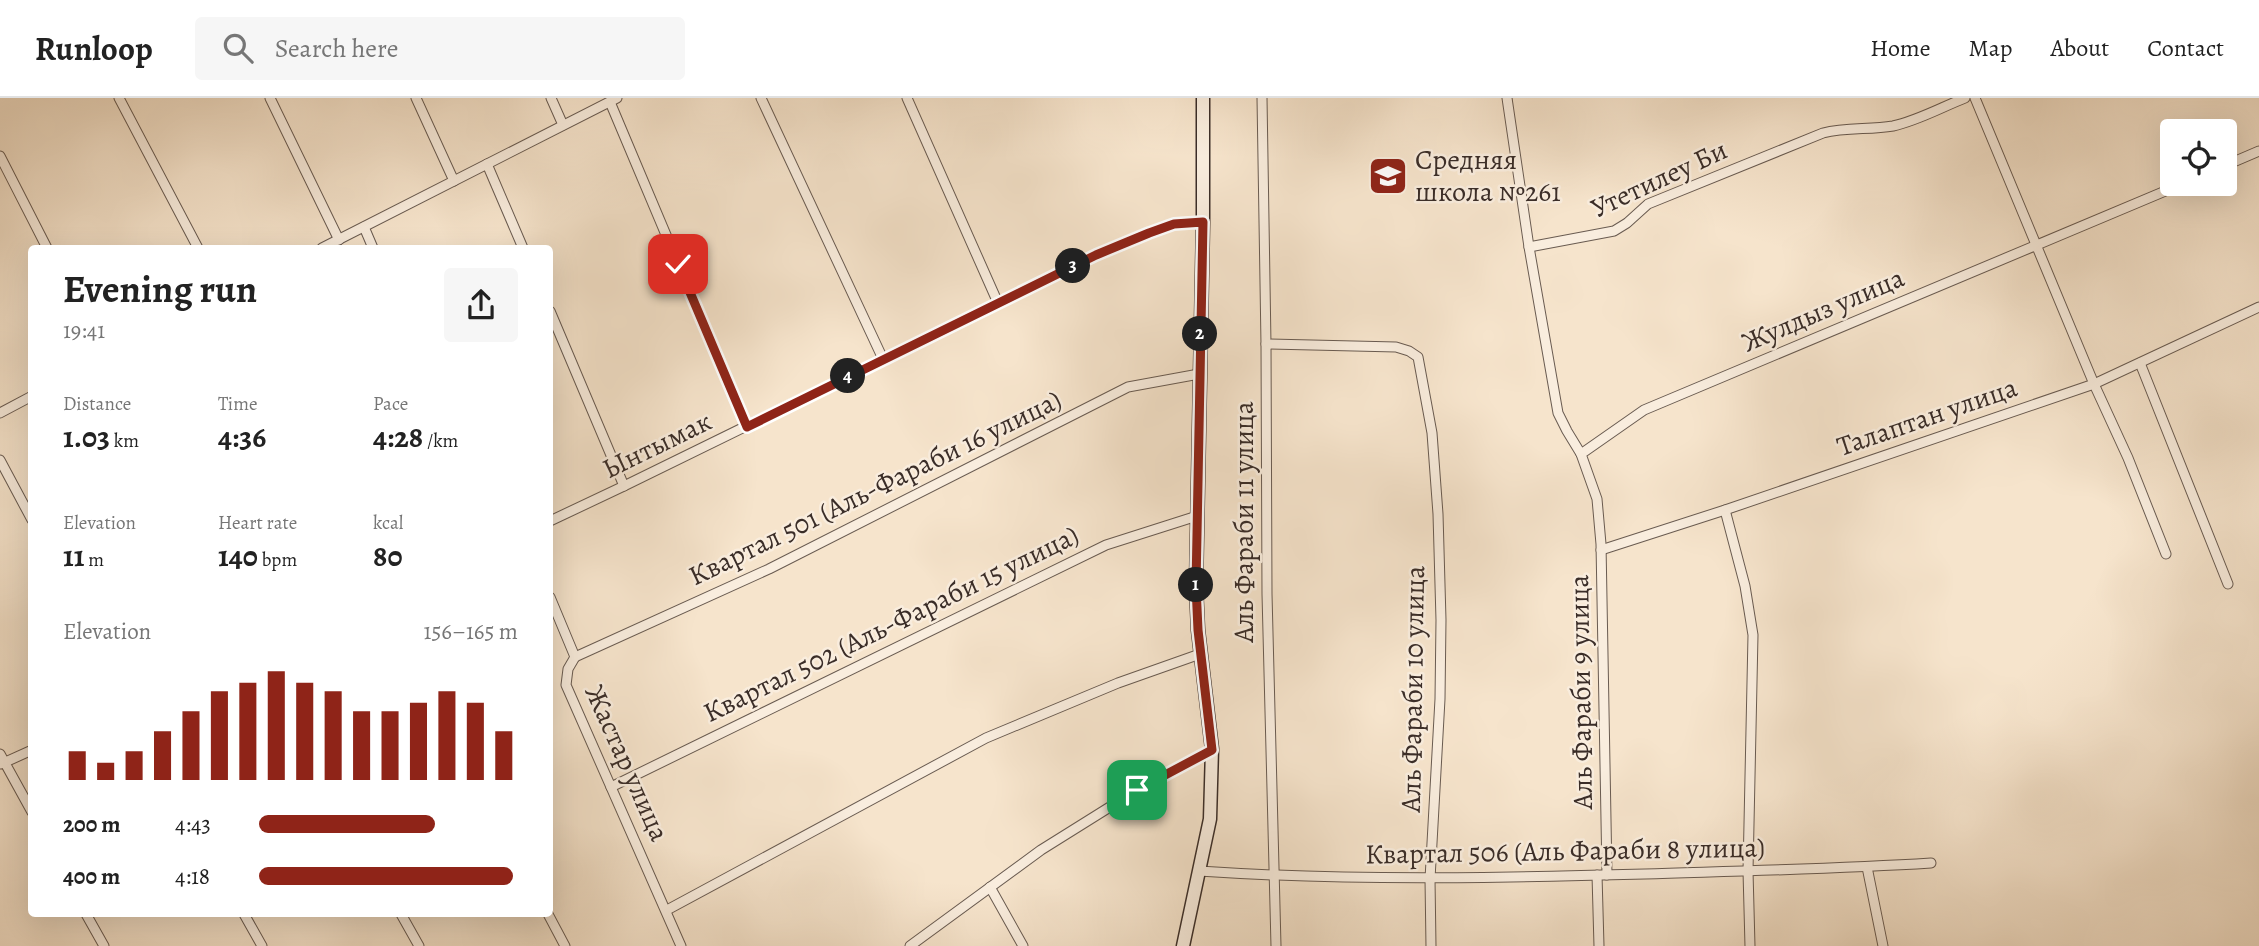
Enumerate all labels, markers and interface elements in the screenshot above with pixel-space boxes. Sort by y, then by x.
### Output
search box [195,17,685,80]
text: Runloop [35,26,153,71]
icon: search [219,29,257,67]
text: Search here [275,31,398,66]
text: Home [1870,32,1931,64]
text: Map [1969,32,2013,64]
text: About [2051,32,2109,64]
text: Contact [2147,32,2224,64]
map controls [2160,119,2237,196]
button: locate [2160,119,2237,196]
street label: Утетилеу Би [1585,131,1733,227]
place label: Средняя школа №261 [1415,141,1561,211]
school or university icon: Средняя школа №261 [1367,155,1409,197]
pin [648,234,708,294]
icon: check [659,245,697,283]
pin: 3 [1056,248,1090,284]
text: 3 [1068,252,1077,278]
street label: Жулдыз улица [1736,259,1910,361]
text: Evening run [63,263,257,315]
button: share [444,268,518,342]
text: 19:41 [63,315,105,346]
pin: 2 [1182,316,1218,352]
text: 2 [1195,320,1204,346]
pin: 4 [830,358,866,394]
text: 4 [843,362,852,388]
street label: Талаптан улица [1832,368,2022,466]
street label: Квартал 501 (Аль-Фараби 16 улица) [682,381,1068,595]
text: Distance [63,391,131,417]
text: Time [218,391,257,417]
text: Pace [373,391,408,417]
street label: Аль Фараби 11 улица [1225,401,1263,644]
street label: Ынтымак [596,402,718,488]
text: 1.03 [63,417,110,457]
text: 4:36 [218,417,266,457]
text: 4:28 [373,417,423,457]
text: km [110,428,139,454]
text: /km [423,428,458,454]
text: Elevation [63,510,136,536]
text: Heart rate [218,510,297,536]
text: kcal [373,510,403,536]
street label: Квартал 502 (Аль-Фараби 15 улица) [697,516,1085,732]
text: 11 [63,536,84,576]
text: 140 [218,536,258,576]
text: 80 [373,536,403,576]
text: m [84,547,104,573]
text: bpm [258,547,297,573]
street label: Аль Фараби 10 улица [1392,565,1434,814]
pin: 1 [1178,568,1214,602]
text: 1 [1192,571,1199,597]
street label: Аль Фараби 9 улица [1560,574,1602,811]
text: Elevation [63,616,151,647]
text: 156–165 m [424,616,518,647]
street label: Жастар улица [576,679,678,847]
pin [1107,760,1167,820]
icon: arrive [1118,771,1156,809]
text: 200 m [63,809,121,840]
text: 4:43 [175,809,211,840]
street label: Квартал 506 (Аль Фараби 8 улица) [1365,829,1765,873]
text: 400 m [63,861,120,892]
text: 4:18 [175,861,210,892]

